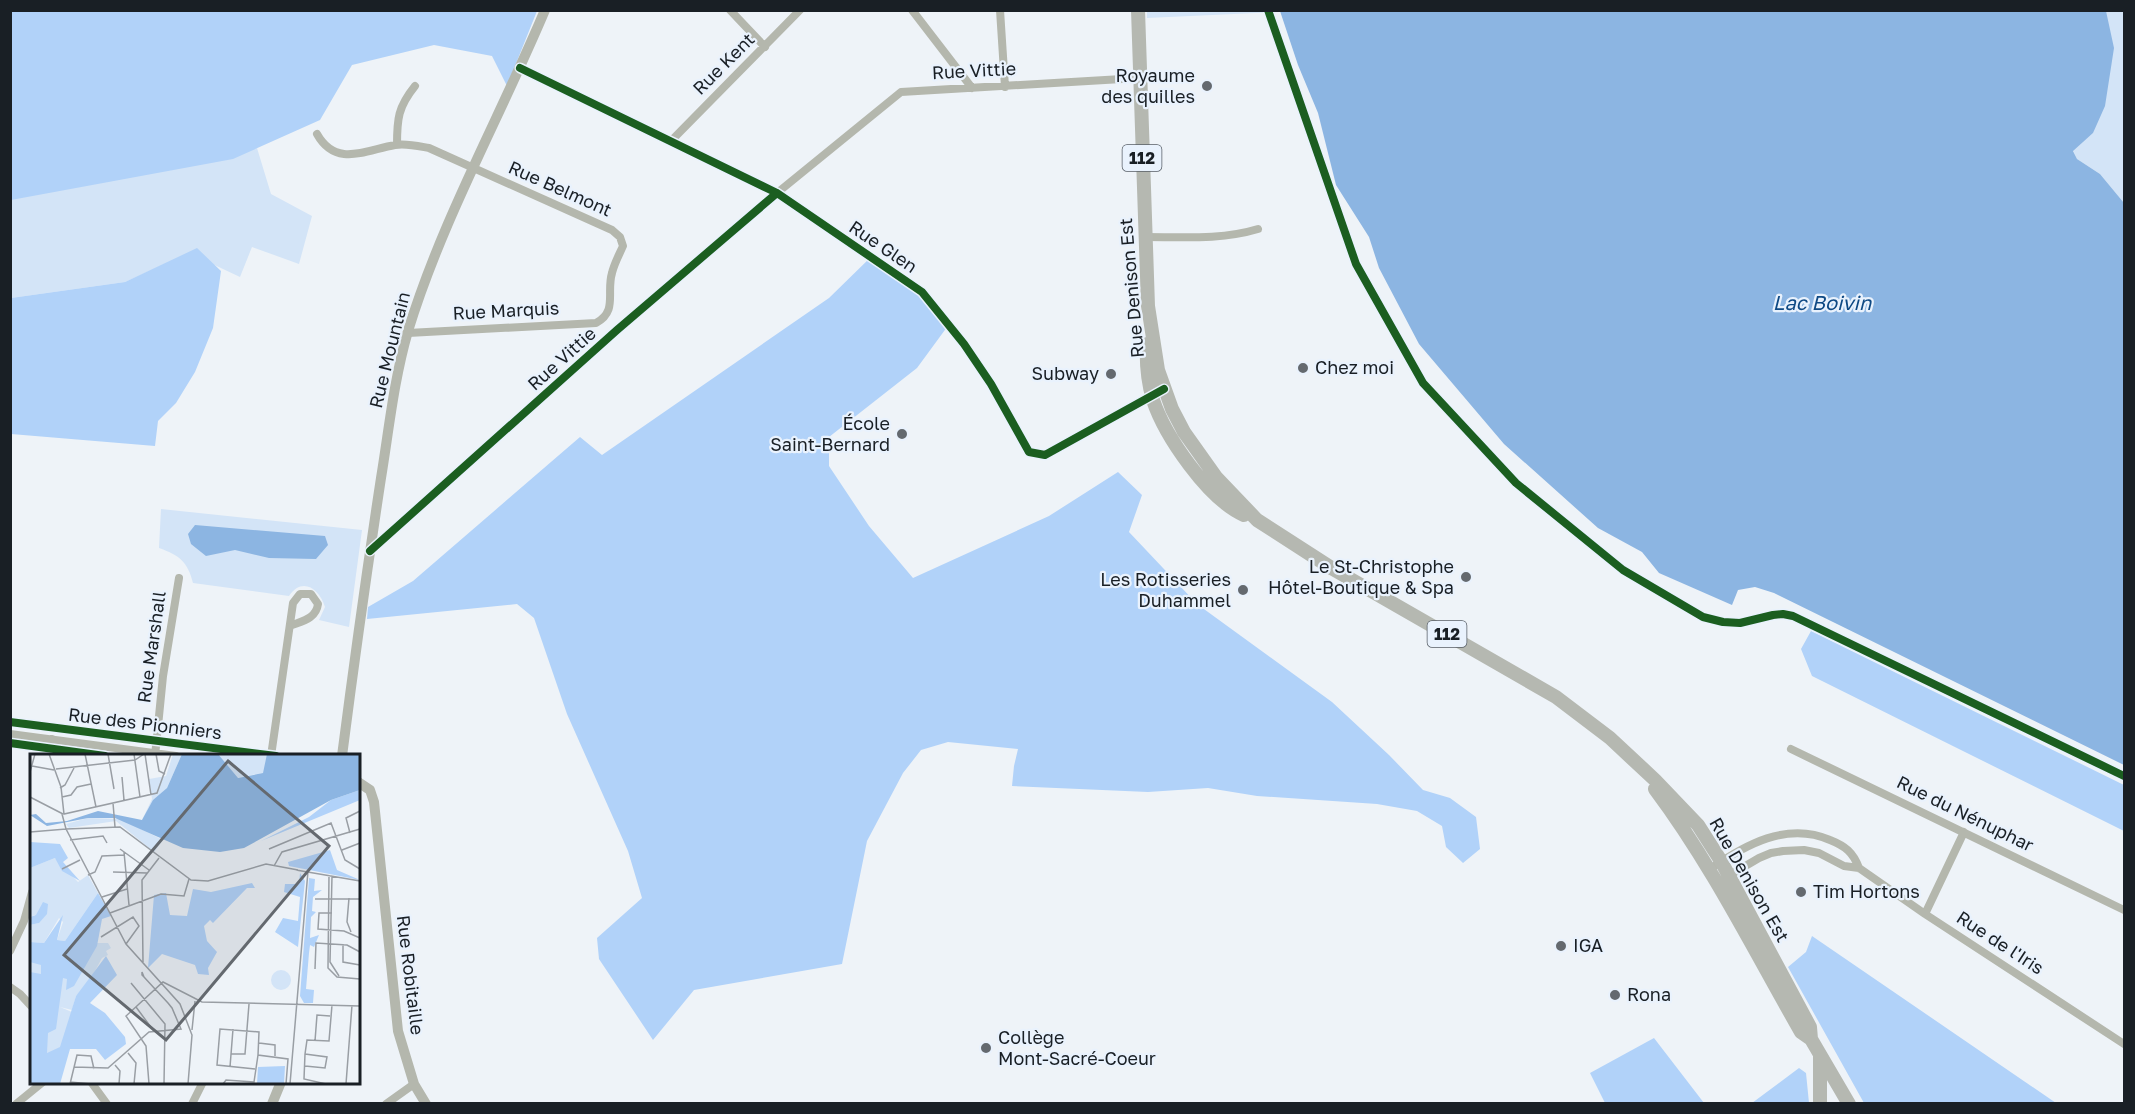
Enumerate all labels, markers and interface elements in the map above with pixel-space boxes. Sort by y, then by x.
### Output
street label: Rue Kent [688,28,759,99]
street label: Rue Vittie [931,57,1017,83]
place label: Royaume des quilles [1101,64,1195,107]
marker: Royaume des quilles [1200,79,1214,93]
road number: 112 [1122,145,1162,171]
street label: Rue Belmont [505,156,615,221]
street label: Rue Glen [845,215,922,277]
street label: Rue Denison Est [1114,217,1148,359]
street label: Rue Mountain [364,289,414,410]
water label: Lac Boivin [1773,290,1872,314]
street label: Rue Marquis [452,296,560,324]
street label: Rue Vittie [523,322,600,395]
place label: Chez moi [1315,356,1394,378]
marker: Chez moi [1296,361,1310,375]
place label: Subway [1032,362,1099,384]
marker: Subway [1104,367,1118,381]
place label: École Saint-Bernard [770,412,890,455]
marker: École Saint-Bernard [895,427,909,441]
place label: Le St-Christophe Hôtel-Boutique & Spa [1268,555,1454,598]
place label: Les Rotisseries Duhammel [1100,568,1231,611]
marker: Le St-Christophe Hôtel-Boutique & Spa [1459,570,1473,584]
marker: Les Rotisseries Duhammel [1236,583,1250,597]
street label: Rue Marshall [132,589,170,704]
road number: 112 [1428,621,1466,647]
street label: Rue des Pionniers [67,703,223,743]
inset map [30,754,360,1084]
street label: Rue du Nénuphar [1893,770,2037,856]
street label: Rue Denison Est [1705,813,1794,946]
place label: Tim Hortons [1813,880,1920,902]
marker: Tim Hortons [1794,885,1808,899]
street label: Rue de l'Iris [1953,906,2048,979]
street label: Rue Robitaille [393,914,429,1036]
place label: IGA [1573,934,1603,956]
marker: IGA [1554,939,1568,953]
place label: Rona [1627,983,1671,1005]
marker: Rona [1608,988,1622,1002]
place label: Collège Mont-Sacré-Coeur [998,1026,1156,1069]
marker: Collège Mont-Sacré-Coeur [979,1041,993,1055]

